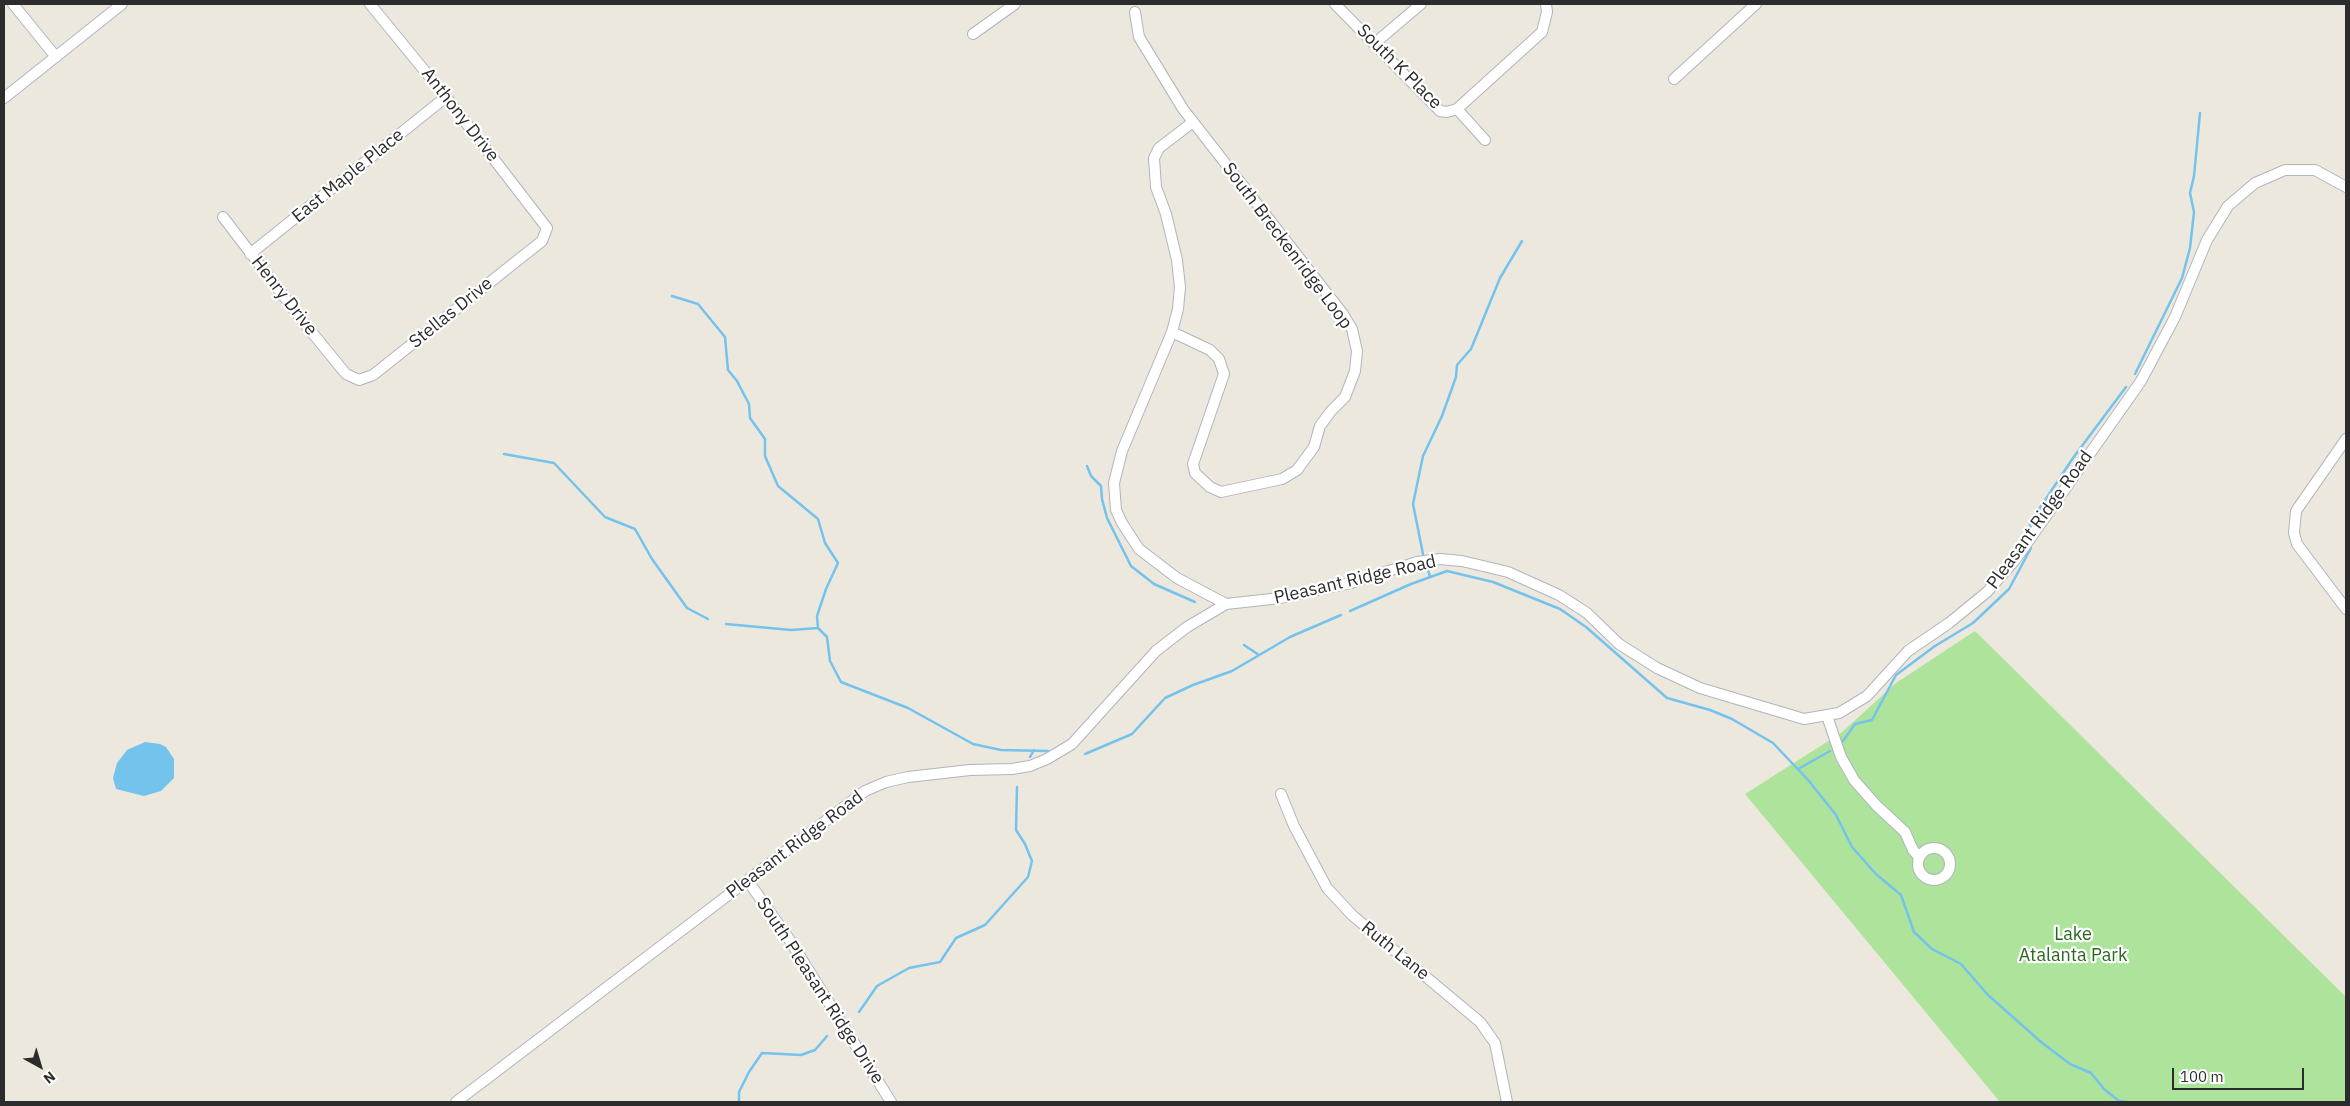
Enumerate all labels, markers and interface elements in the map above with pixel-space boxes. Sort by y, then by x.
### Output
street label: South K Place [1352,20,1446,114]
street label: Anthony Drive [417,64,503,166]
street label: East Maple Place [288,124,408,228]
street label: South Breckenridge Loop [1217,159,1357,333]
street label: Henry Drive [246,252,322,340]
street label: Stellas Drive [405,273,497,353]
street label: Pleasant Ridge Road [1983,447,2097,593]
street label: Pleasant Ridge Road [1272,551,1438,609]
street label: Pleasant Ridge Road [722,786,868,904]
street label: South Pleasant Ridge Drive [752,894,888,1088]
street label: Ruth Lane [1357,917,1433,985]
park label: Lake Atalanta Park [2019,924,2127,966]
north arrow [15,1041,65,1091]
scale bar [2175,1058,2308,1090]
text: N [40,1067,59,1088]
text: 100 m [2180,1067,2224,1086]

